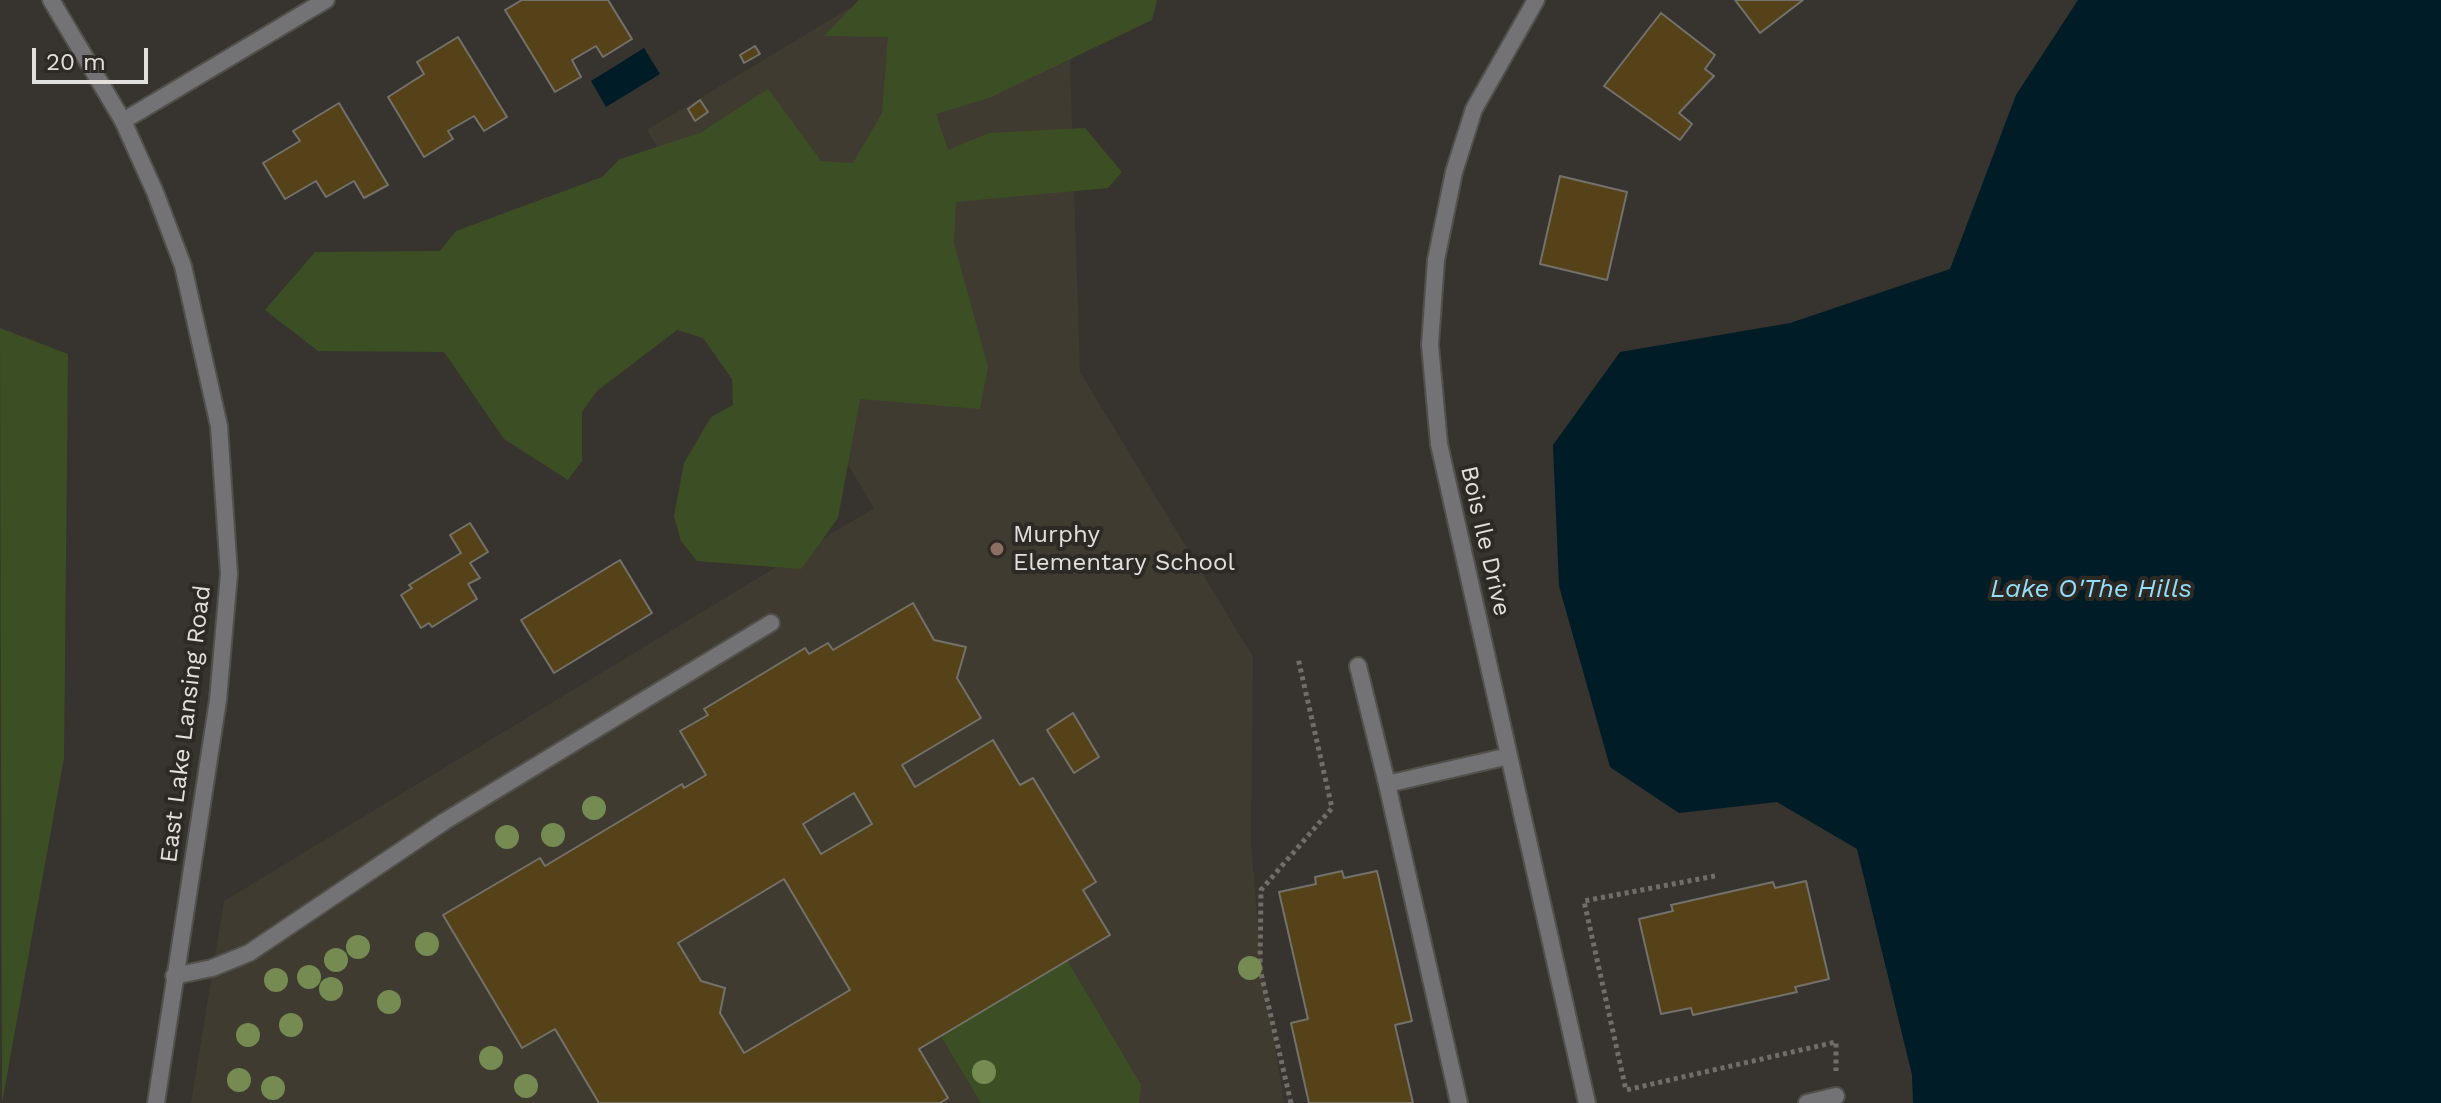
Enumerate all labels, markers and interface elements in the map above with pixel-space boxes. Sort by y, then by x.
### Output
scale bar [36,32,152,82]
text: 20 m [46,48,106,76]
street label: Bois Ile Drive [1454,463,1516,619]
place label: Murphy Elementary School [1013,521,1235,577]
marker: Murphy Elementary School [988,540,1006,558]
water label: Lake O'The Hills [1990,573,2192,605]
street label: East Lake Lansing Road [155,584,217,864]

